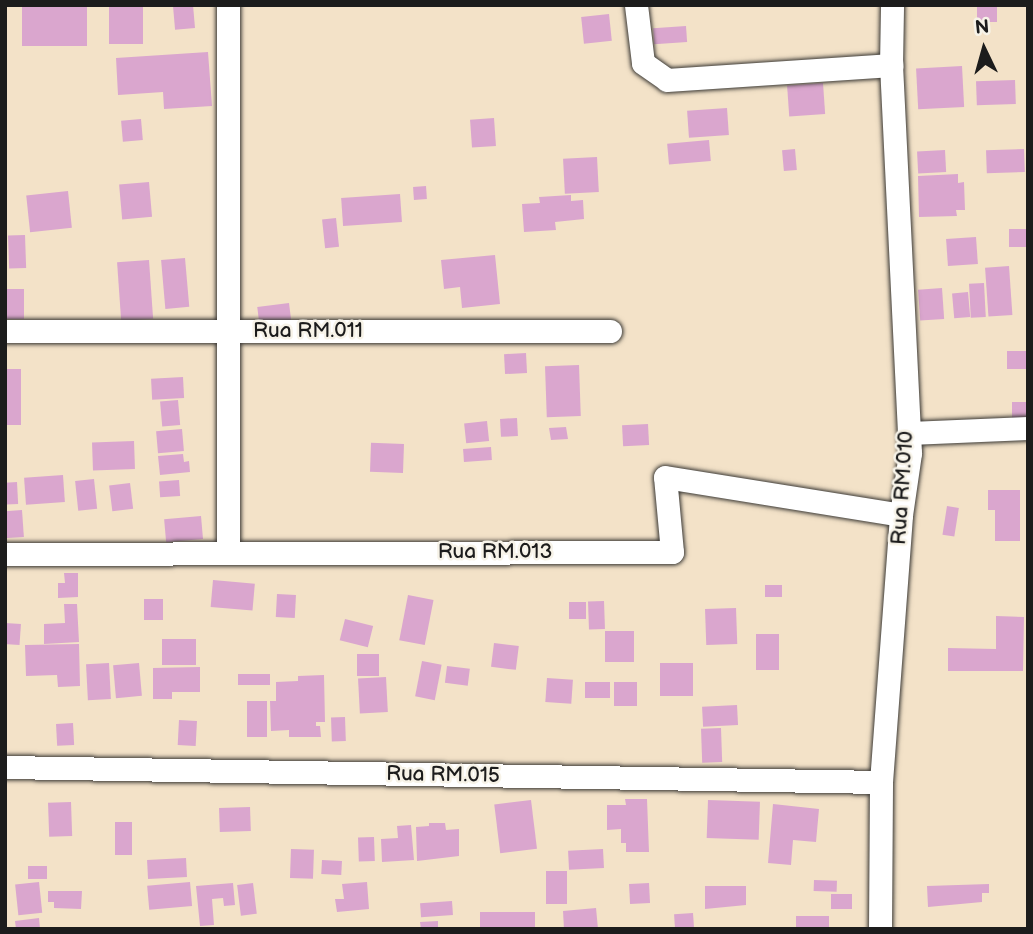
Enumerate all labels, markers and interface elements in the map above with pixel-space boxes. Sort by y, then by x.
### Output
north arrow [949,14,1019,84]
text: N [974,16,990,40]
street label: Rua RM.011 [253,318,363,344]
street label: Rua RM.010 [886,430,920,546]
street label: Rua RM.013 [438,539,552,565]
street label: Rua RM.015 [386,761,500,789]

